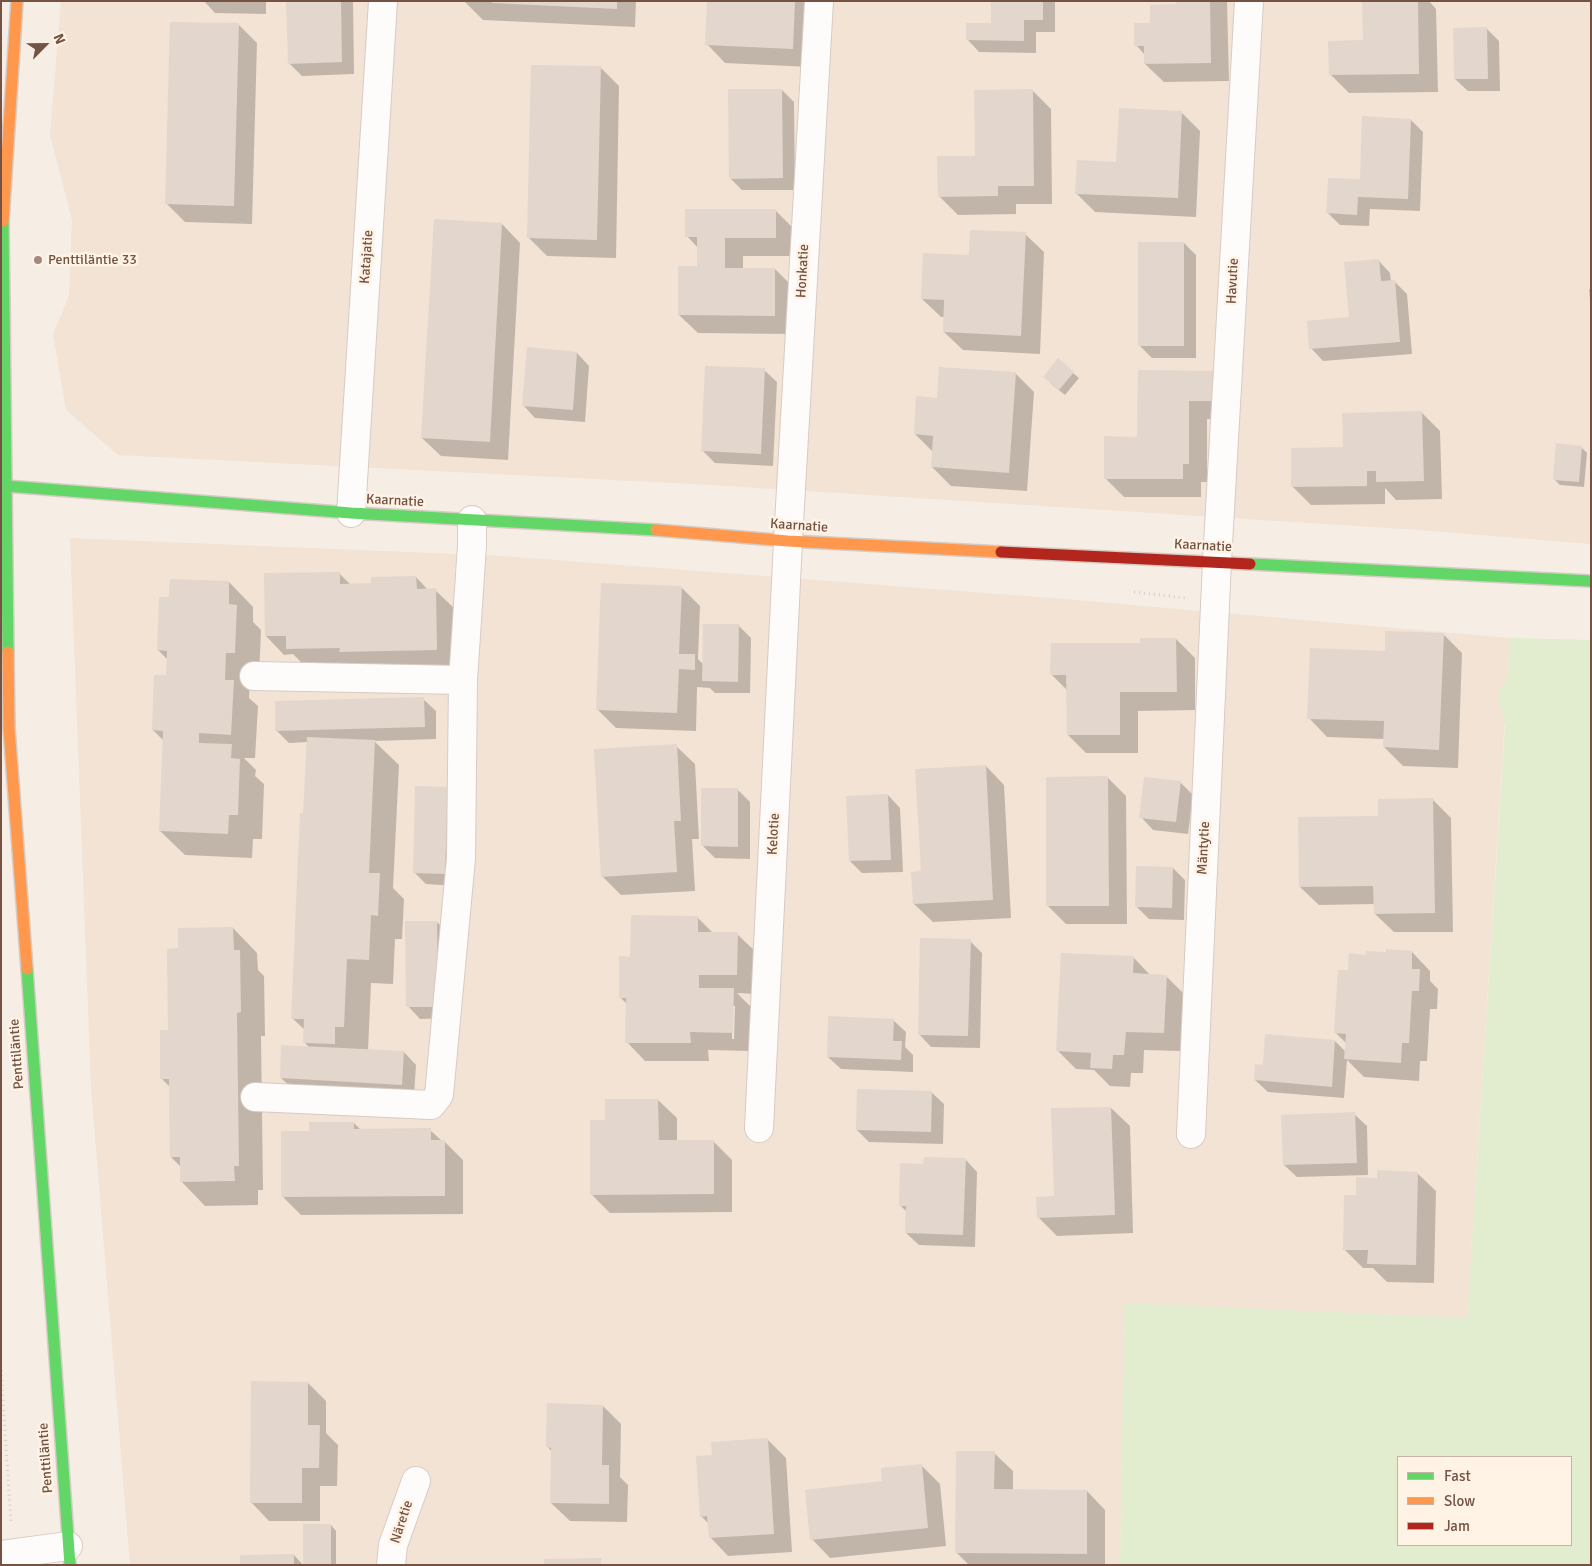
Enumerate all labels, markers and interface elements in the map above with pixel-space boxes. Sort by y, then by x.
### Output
north arrow [20,20,70,70]
text: N [50,31,69,47]
street label: Katajatie [357,229,377,285]
street label: Honkatie [793,244,813,298]
place label: Penttiläntie 33 [48,252,137,268]
marker: Penttiläntie 33 [32,254,44,266]
street label: Havutie [1223,258,1243,304]
street label: Kaarnatie [366,491,424,511]
street label: Kaarnatie [769,516,829,536]
street label: Kaarnatie [1174,536,1232,556]
street label: Kelotie [765,813,783,855]
street label: Mäntytie [1194,821,1214,875]
street label: Penttiläntie [6,1018,28,1090]
street label: Penttiläntie [35,1422,57,1494]
legend [1397,1456,1572,1546]
text: Fast [1444,1467,1471,1485]
text: Slow [1444,1492,1475,1510]
street label: Näretie [387,1498,417,1546]
text: Jam [1444,1517,1470,1535]

